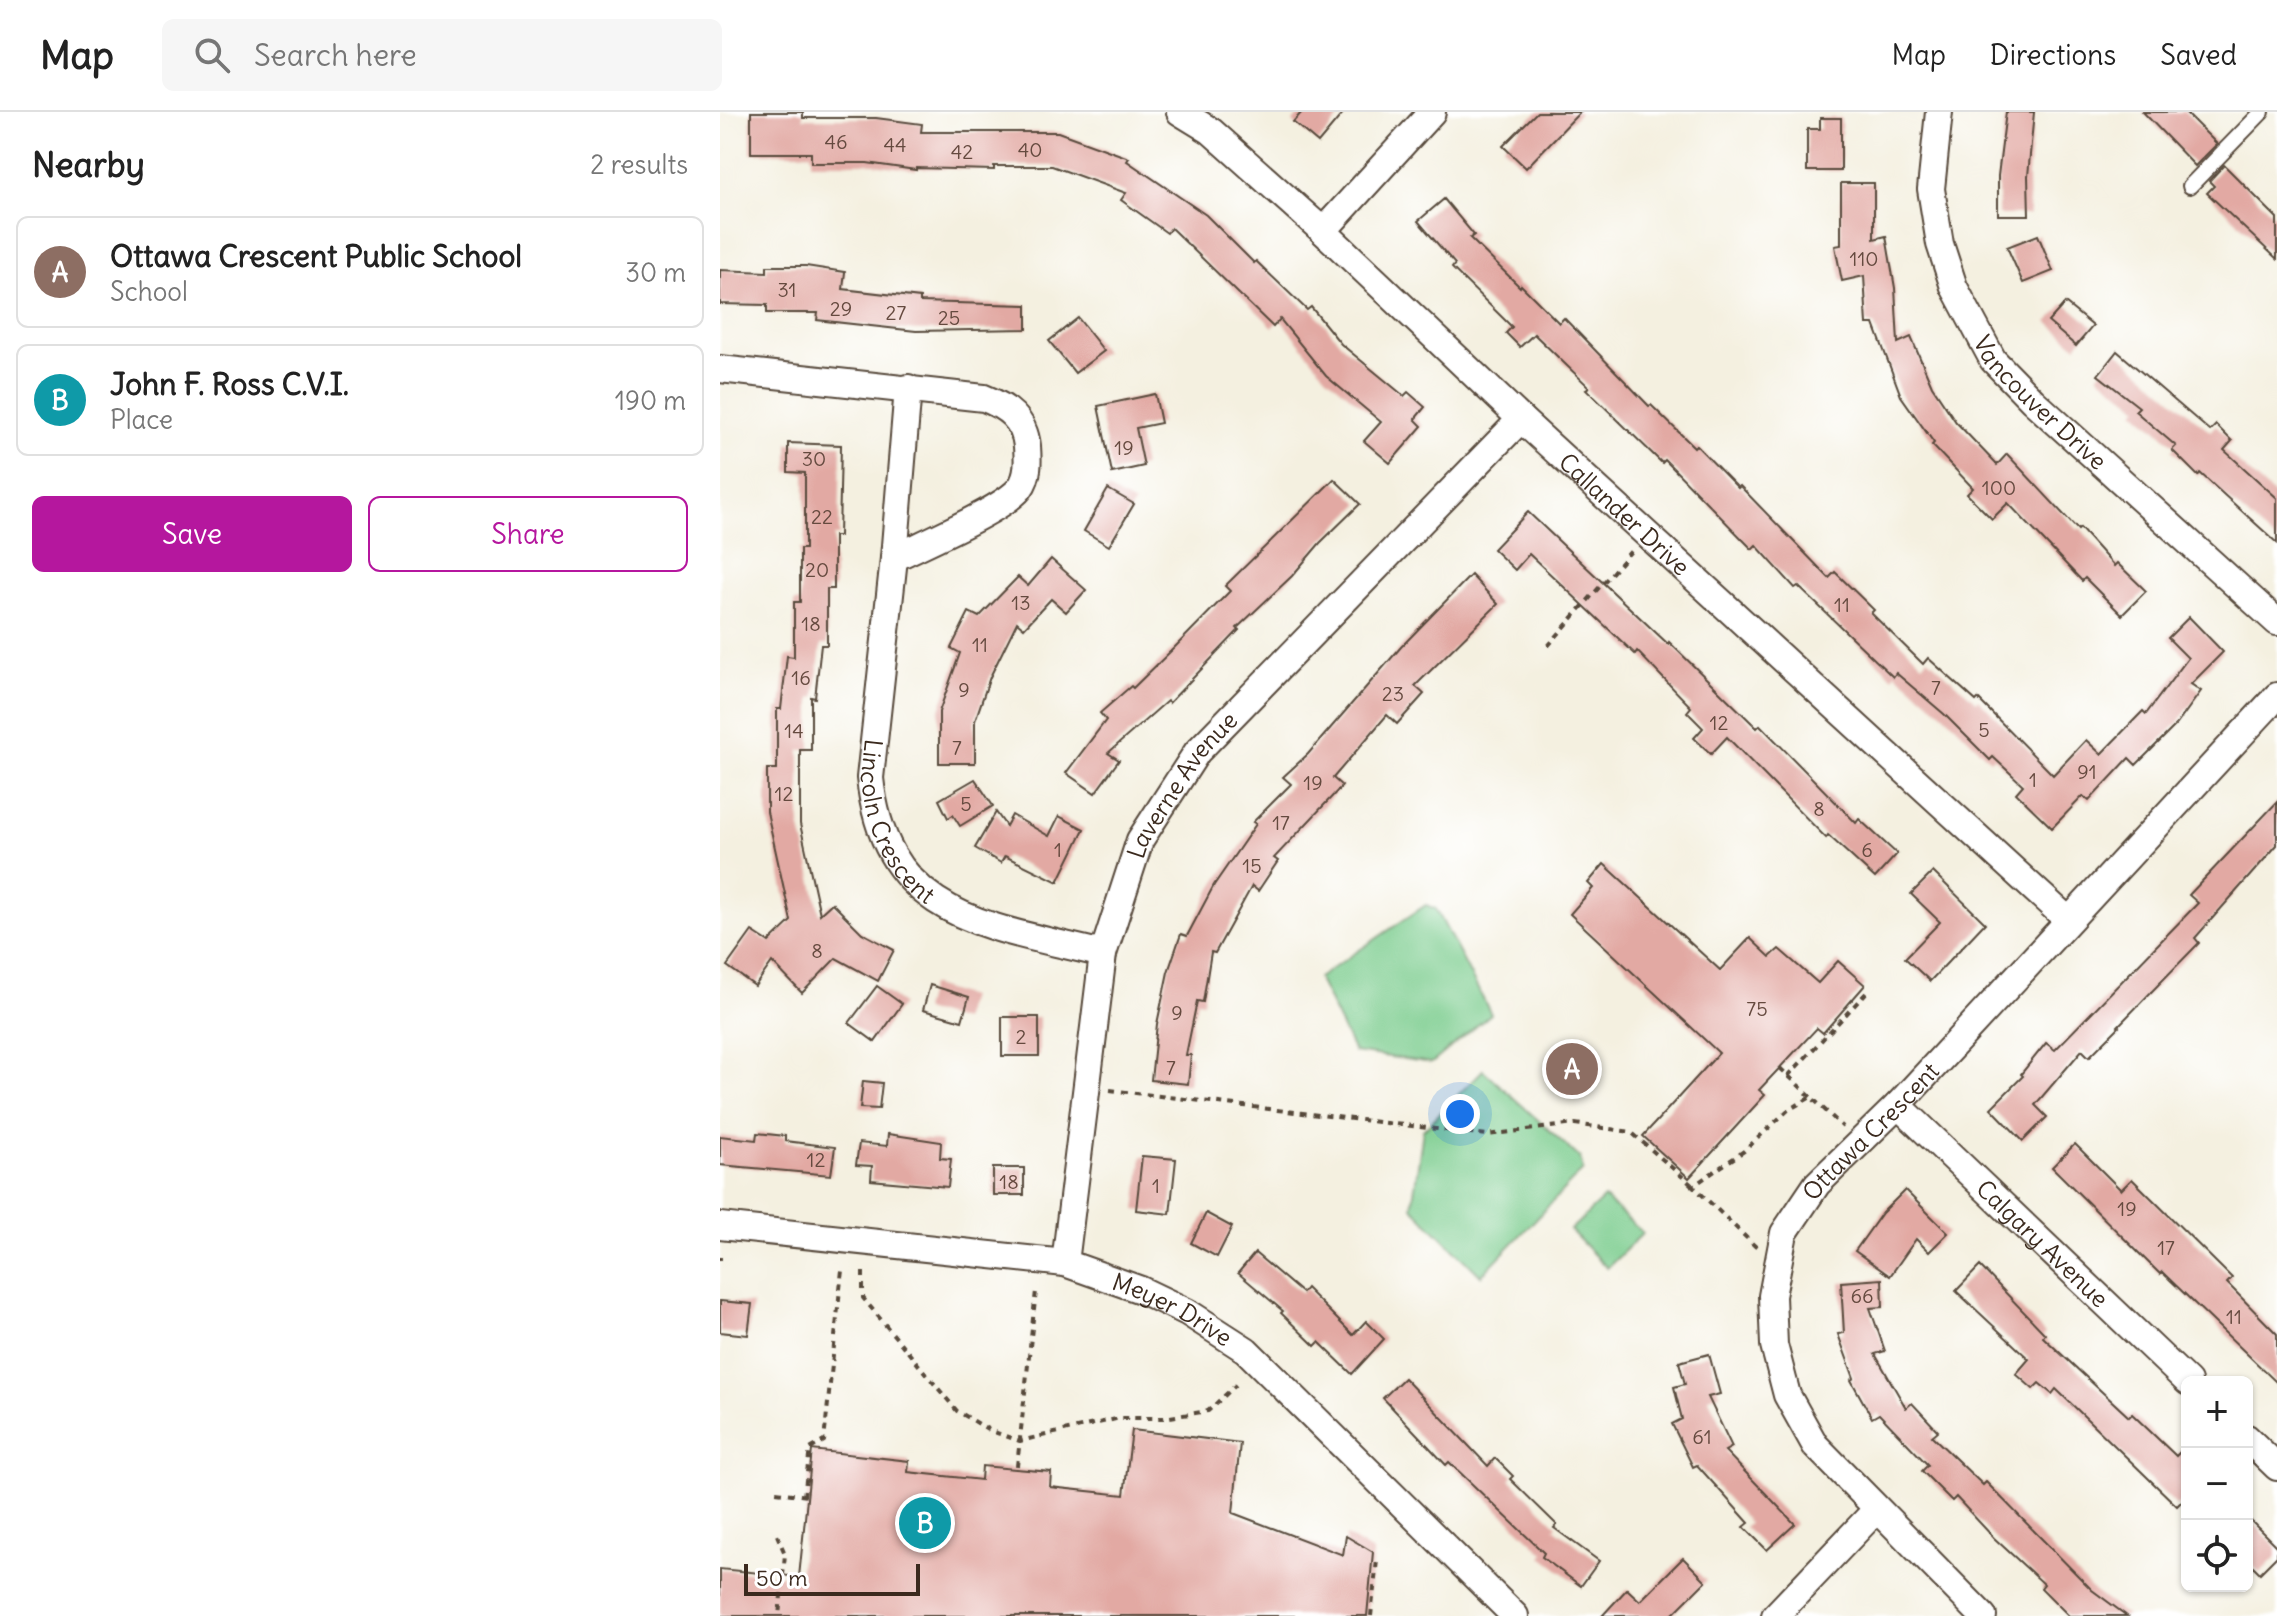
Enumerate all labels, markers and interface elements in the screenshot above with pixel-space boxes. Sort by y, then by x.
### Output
search box [162,19,722,91]
text: Map [40,32,114,79]
icon: search [190,33,234,77]
text: Search here [254,36,417,74]
text: Map [1891,37,1946,73]
text: Directions [1990,37,2116,73]
text: Saved [2160,37,2237,73]
house number: 46 [824,129,848,154]
house number: 44 [883,132,907,157]
house number: 40 [1018,137,1042,162]
house number: 42 [951,139,973,164]
text: Nearby [32,143,145,186]
text: 2 results [590,148,688,181]
text: Ottawa Crescent Public School [110,237,522,275]
house number: 110 [1849,246,1879,271]
text: A [52,256,68,289]
text: 30 m [625,256,686,289]
text: School [110,275,188,308]
house number: 31 [777,277,797,302]
house number: 29 [830,296,852,321]
house number: 27 [886,300,907,325]
house number: 25 [938,305,960,330]
street label: Vancouver Drive [1967,330,2113,476]
text: John F. Ross C.V.I. [110,365,349,403]
text: B [51,384,69,417]
text: 190 m [615,384,686,417]
text: Place [110,403,173,436]
house number: 19 [1114,435,1134,460]
house number: 30 [802,446,826,471]
street label: Callander Drive [1553,446,1696,581]
house number: 100 [1982,475,2016,500]
button: Save [32,496,352,572]
button: Share [368,496,688,572]
house number: 22 [811,504,833,529]
house number: 20 [805,557,829,582]
house number: 13 [1011,590,1031,615]
house number: 11 [1834,592,1850,617]
house number: 18 [801,611,821,636]
house number: 11 [972,632,988,657]
house number: 16 [791,665,811,690]
house number: 7 [1931,675,1941,700]
house number: 9 [958,677,970,702]
house number: 23 [1382,681,1404,706]
street label: Laverne Avenue [1120,705,1243,862]
house number: 12 [1710,710,1728,735]
house number: 5 [1978,717,1990,742]
house number: 14 [784,718,804,743]
house number: 7 [952,735,962,760]
street label: Lincoln Crescent [854,738,941,910]
house number: 91 [2077,759,2097,784]
house number: 1 [2029,767,2037,792]
house number: 19 [1303,770,1323,795]
house number: 12 [775,781,793,806]
house number: 5 [960,791,972,816]
house number: 8 [1813,796,1825,821]
house number: 17 [1272,810,1290,835]
house number: 1 [1054,837,1062,862]
house number: 6 [1861,837,1873,862]
house number: 15 [1242,853,1262,878]
house number: 8 [811,938,823,963]
house number: 75 [1746,996,1768,1021]
house number: 9 [1171,1000,1183,1025]
house number: 2 [1016,1024,1027,1049]
pin: A [1546,1039,1598,1099]
house number: 7 [1166,1055,1176,1080]
street label: Ottawa Crescent [1796,1056,1945,1206]
your location [1440,1094,1480,1134]
house number: 12 [807,1147,825,1172]
house number: 18 [999,1169,1019,1194]
house number: 1 [1152,1173,1160,1198]
street label: Calgary Avenue [1970,1173,2115,1313]
house number: 19 [2117,1196,2137,1221]
house number: 17 [2157,1235,2175,1260]
street label: Meyer Drive [1108,1266,1238,1352]
house number: 66 [1850,1283,1874,1308]
house number: 11 [2226,1304,2242,1329]
map controls [2181,1376,2253,1592]
button: + [2181,1376,2253,1448]
house number: 61 [1692,1424,1712,1449]
button: − [2181,1448,2253,1520]
pin: B [899,1493,951,1553]
button: locate [2181,1520,2253,1592]
scale bar [744,1560,920,1596]
text: 50 m [756,1564,808,1592]

